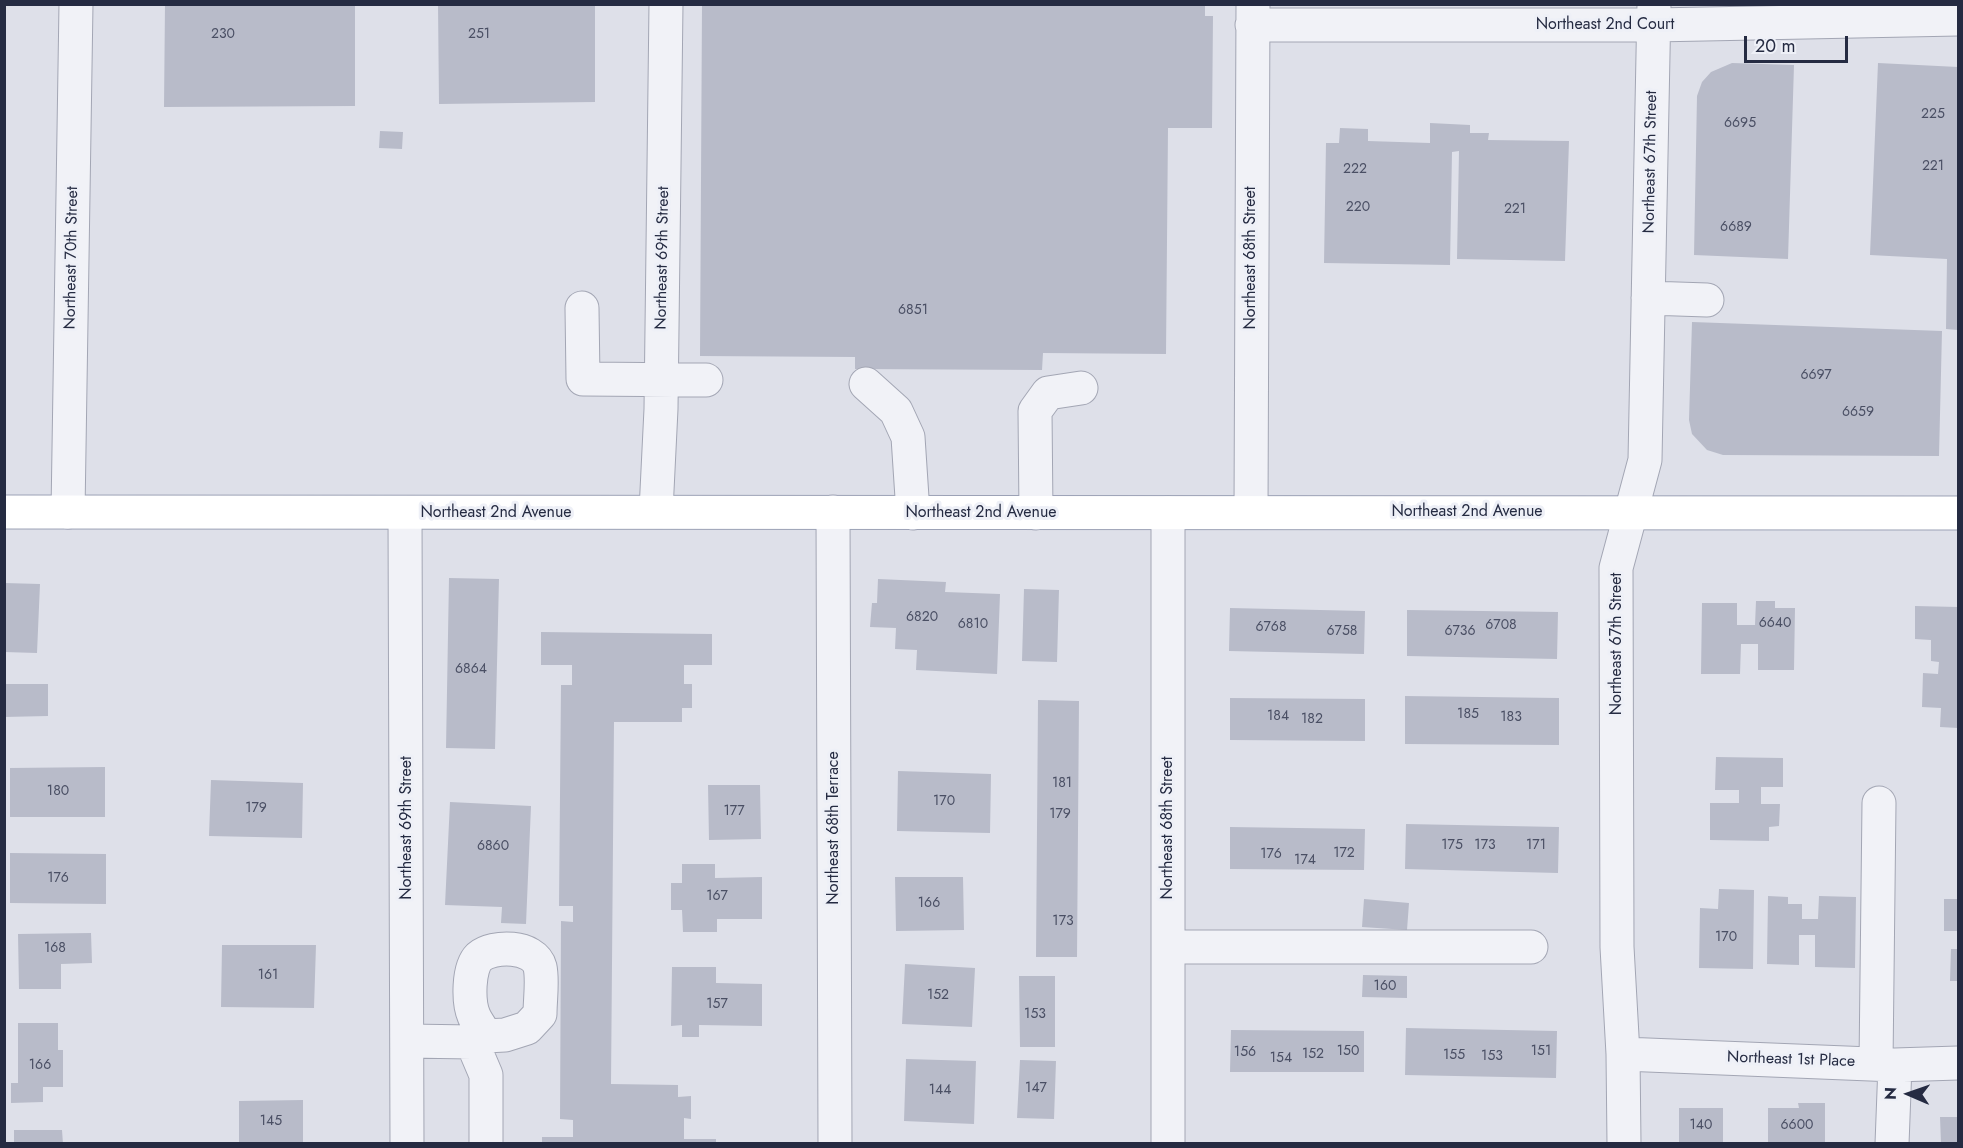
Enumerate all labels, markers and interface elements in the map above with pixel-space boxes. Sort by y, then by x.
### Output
street label: Northeast 2nd Court [1536,15,1674,35]
scale bar [1747,24,1850,62]
house number: 230 [211,27,235,43]
house number: 251 [468,27,490,43]
text: 20 m [1755,33,1795,59]
street label: Northeast 67th Street [1640,90,1662,234]
house number: 225 [1921,107,1945,123]
house number: 6695 [1724,116,1756,132]
house number: 221 [1922,159,1944,175]
house number: 222 [1343,162,1367,178]
street label: Northeast 70th Street [61,186,83,330]
street label: Northeast 69th Street [652,186,674,330]
street label: Northeast 68th Street [1241,186,1261,330]
house number: 220 [1346,200,1370,216]
house number: 221 [1504,202,1526,218]
house number: 6689 [1720,220,1752,236]
house number: 6851 [898,303,928,319]
house number: 6697 [1800,368,1832,384]
house number: 6659 [1842,405,1874,421]
street label: Northeast 2nd Avenue [1391,502,1543,522]
street label: Northeast 2nd Avenue [420,503,572,523]
street label: Northeast 2nd Avenue [905,503,1057,523]
street label: Northeast 67th Street [1607,573,1627,715]
house number: 6820 [906,610,938,626]
house number: 6640 [1759,616,1791,632]
house number: 6810 [958,617,988,633]
house number: 6708 [1485,618,1517,634]
house number: 6768 [1255,620,1287,636]
house number: 6758 [1327,624,1357,640]
house number: 6736 [1444,624,1476,640]
house number: 6864 [455,662,487,678]
house number: 185 [1457,707,1479,723]
house number: 184 [1267,709,1289,725]
house number: 183 [1500,710,1522,726]
house number: 182 [1301,712,1323,728]
street label: Northeast 68th Terrace [824,751,844,905]
street label: Northeast 69th Street [397,756,417,900]
street label: Northeast 68th Street [1158,756,1178,900]
house number: 181 [1052,776,1072,792]
house number: 180 [47,784,69,800]
house number: 170 [933,794,955,810]
house number: 179 [245,801,267,817]
house number: 177 [724,804,744,820]
house number: 179 [1049,807,1071,823]
house number: 175 [1441,838,1463,854]
house number: 173 [1474,838,1496,854]
house number: 171 [1526,838,1546,854]
house number: 6860 [477,839,509,855]
house number: 172 [1333,846,1355,862]
house number: 176 [1260,847,1282,863]
house number: 174 [1294,853,1316,869]
house number: 176 [47,871,69,887]
house number: 167 [706,889,728,905]
house number: 166 [918,896,940,912]
house number: 173 [1052,914,1074,930]
house number: 170 [1715,930,1737,946]
house number: 168 [44,941,66,957]
house number: 161 [258,968,278,984]
house number: 160 [1374,979,1396,995]
house number: 152 [927,988,949,1004]
house number: 157 [706,997,728,1013]
house number: 153 [1024,1007,1046,1023]
house number: 150 [1337,1044,1359,1060]
house number: 151 [1531,1044,1551,1060]
house number: 156 [1234,1045,1256,1061]
house number: 152 [1302,1047,1324,1063]
house number: 155 [1443,1048,1465,1064]
street label: Northeast 1st Place [1727,1048,1855,1072]
house number: 153 [1481,1049,1503,1065]
house number: 154 [1270,1051,1292,1067]
house number: 166 [29,1058,51,1074]
north arrow [1879,1064,1939,1124]
house number: 147 [1025,1081,1047,1097]
house number: 144 [929,1083,951,1099]
text: N [1879,1087,1902,1100]
house number: 145 [260,1114,282,1130]
house number: 140 [1690,1118,1712,1134]
house number: 6600 [1781,1118,1813,1134]

